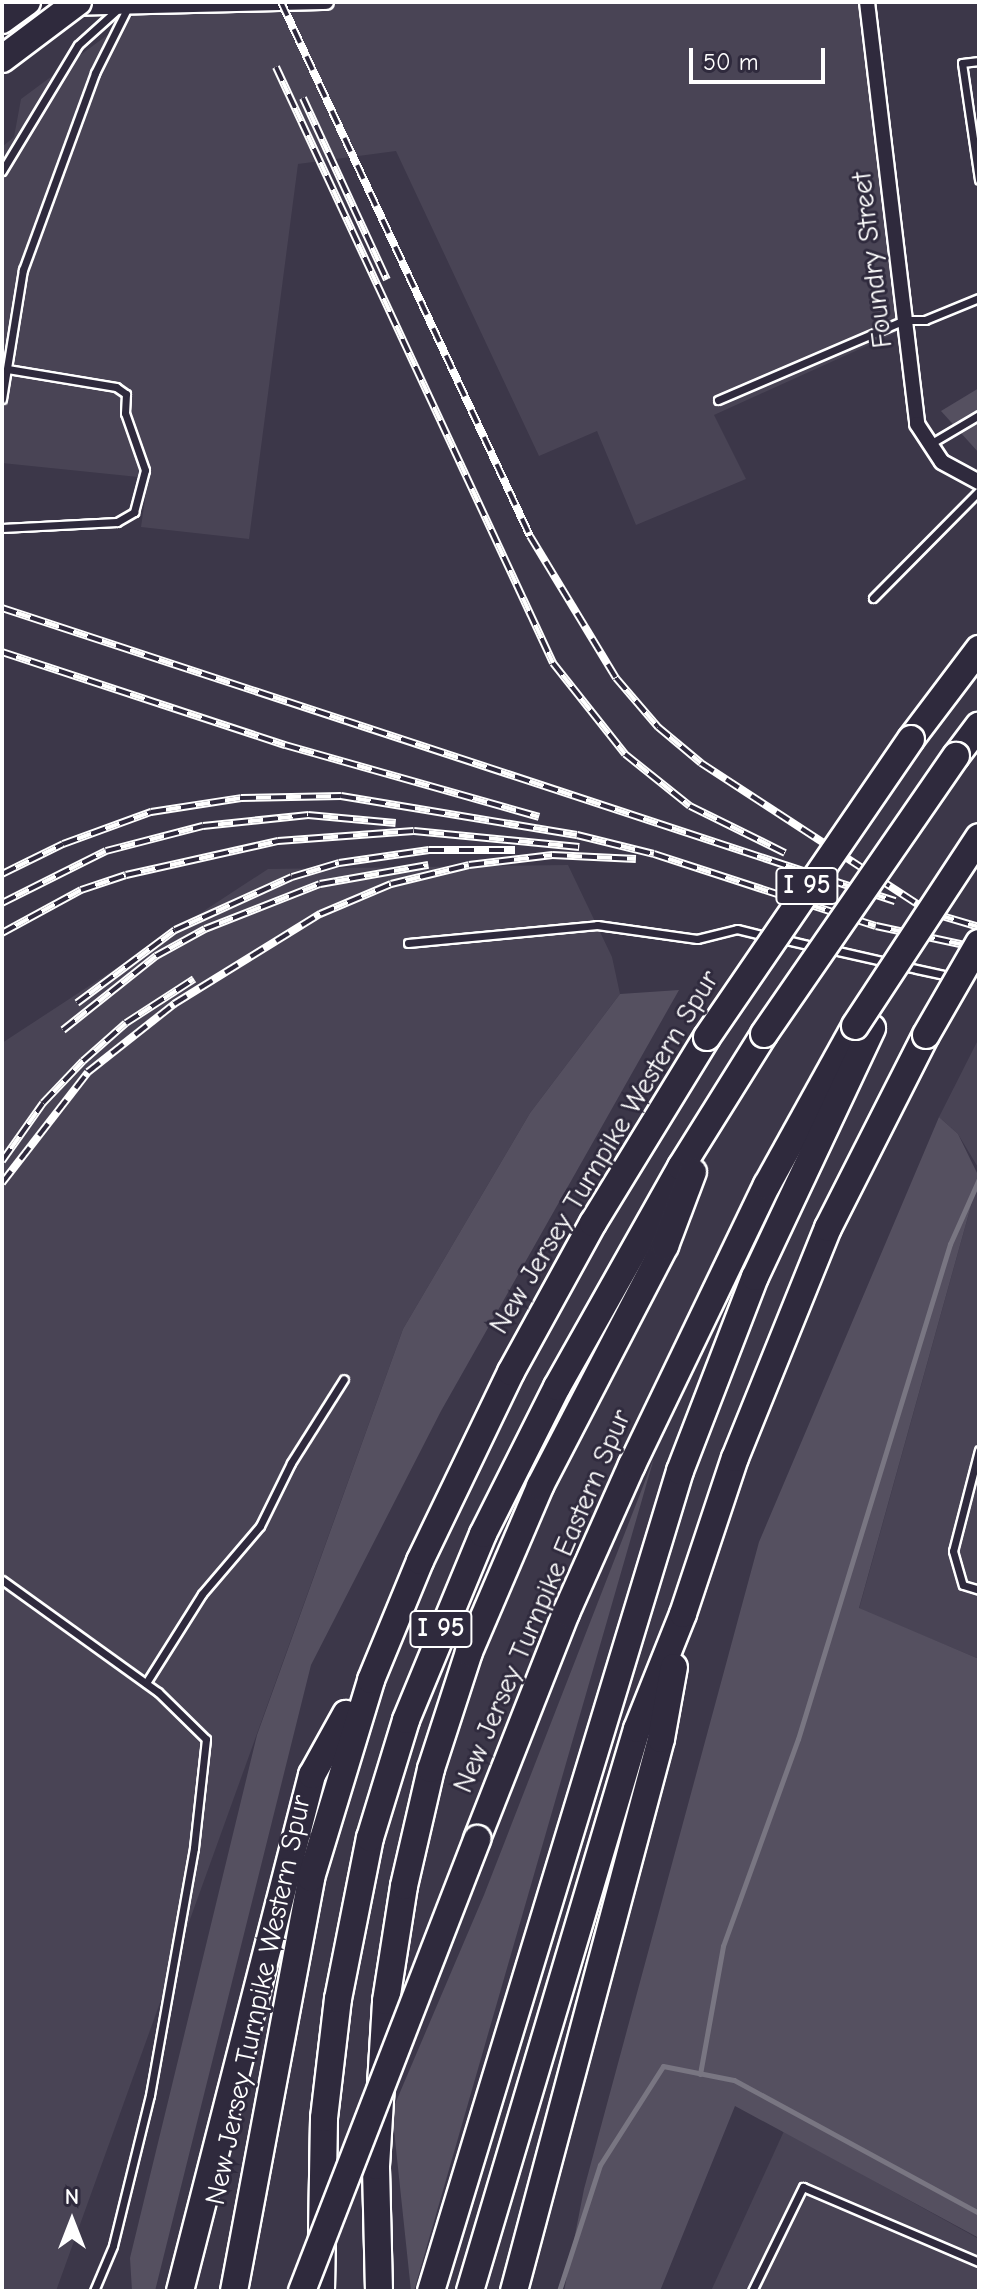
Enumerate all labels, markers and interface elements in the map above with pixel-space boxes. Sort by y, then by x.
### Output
scale bar [693,32,829,82]
text: 50 m [703,48,759,76]
street label: Foundry Street [845,170,899,350]
road number: I 95 [775,864,839,908]
street label: New Jersey Turnpike Western Spur [482,964,726,1340]
street label: New Jersey Turnpike Eastern Spur [446,1404,638,1798]
road number: I 95 [409,1607,473,1651]
street label: New Jersey Turnpike Western Spur [198,1792,318,2208]
north arrow [32,2181,112,2261]
text: N [65,2184,79,2210]

